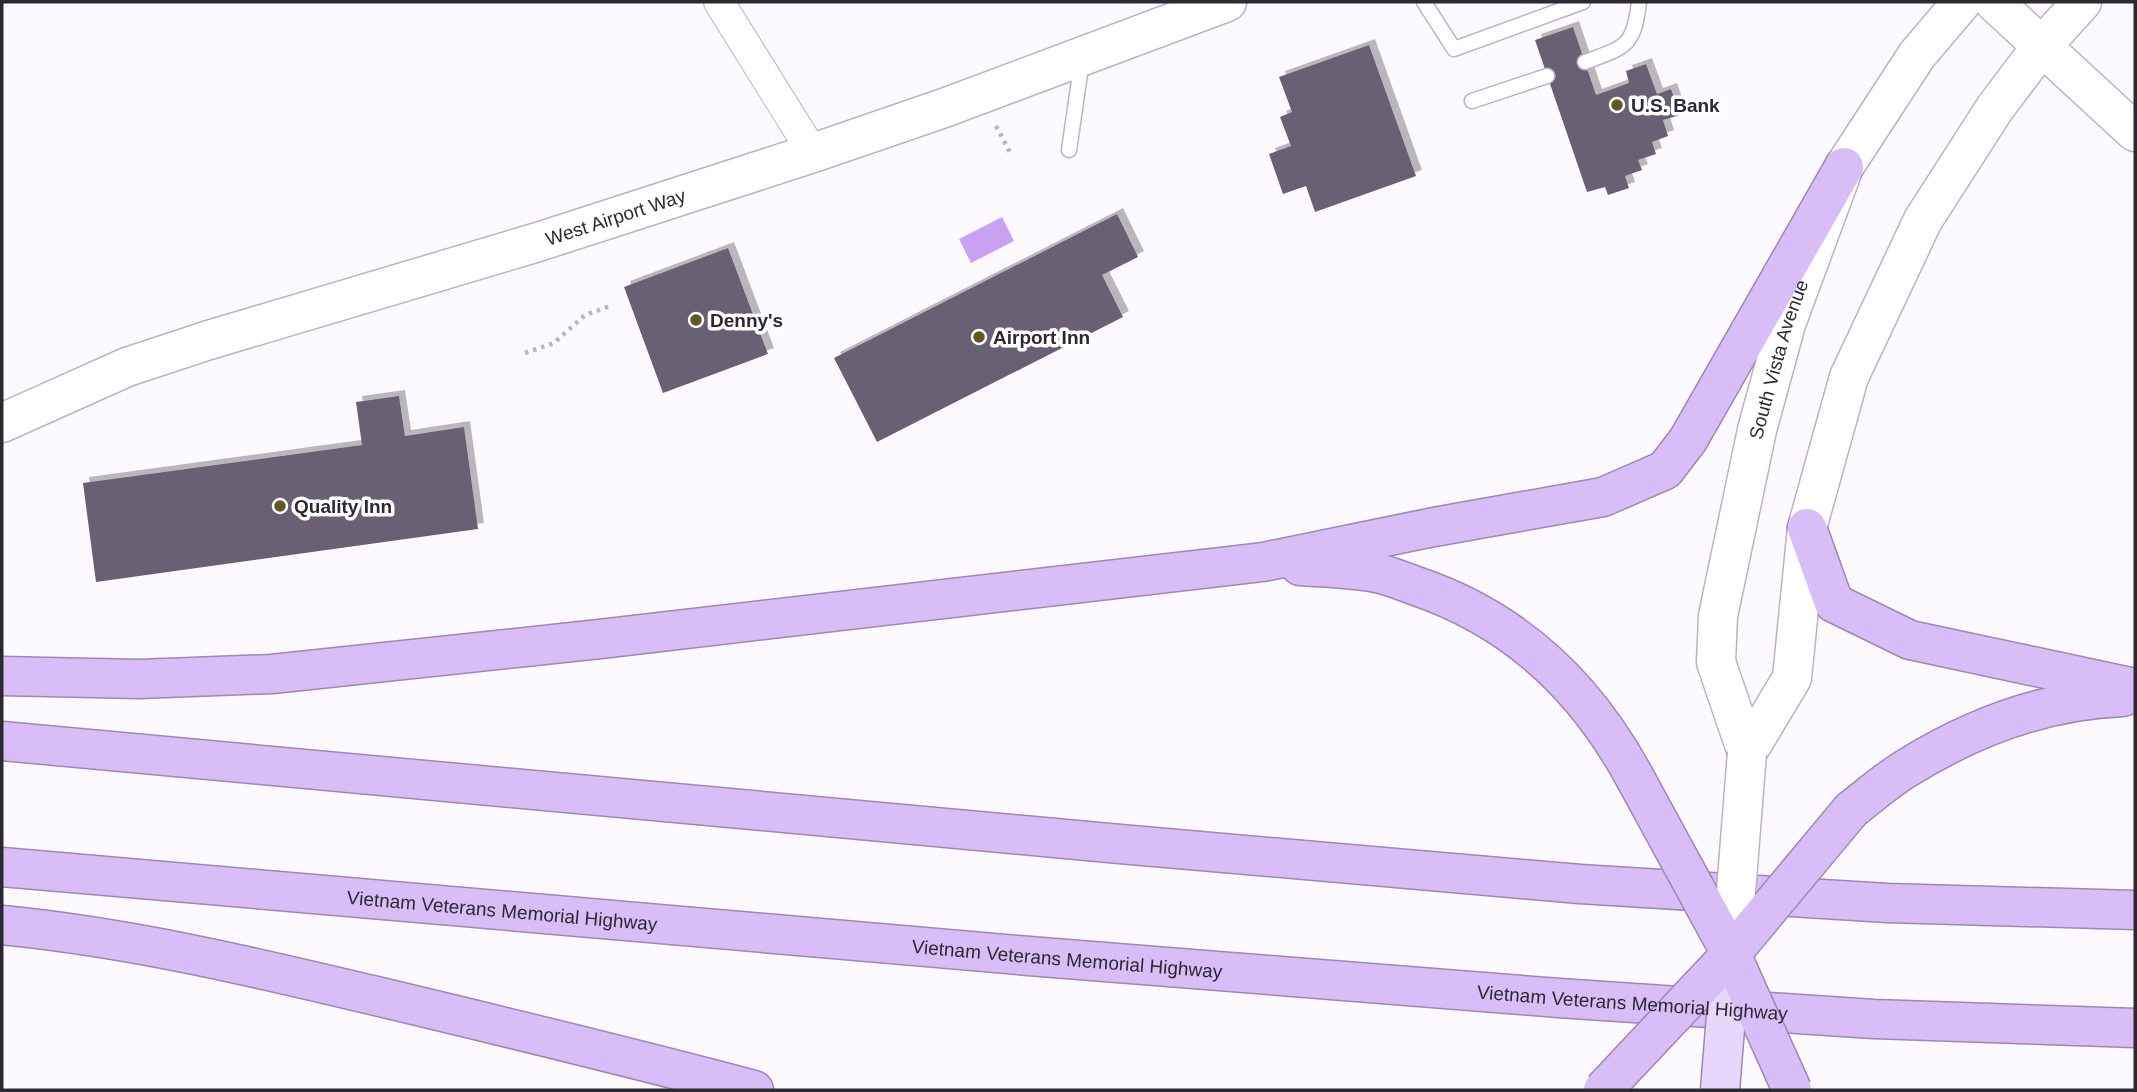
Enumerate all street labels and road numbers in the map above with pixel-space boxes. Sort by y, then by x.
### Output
street label: West Airport Way [543,184,689,249]
street label: South Vista Avenue [1745,277,1812,441]
street label: Vietnam Veterans Memorial Highway [346,886,659,934]
street label: Vietnam Veterans Memorial Highway [911,935,1224,982]
street label: Vietnam Veterans Memorial Highway [1476,981,1789,1024]

